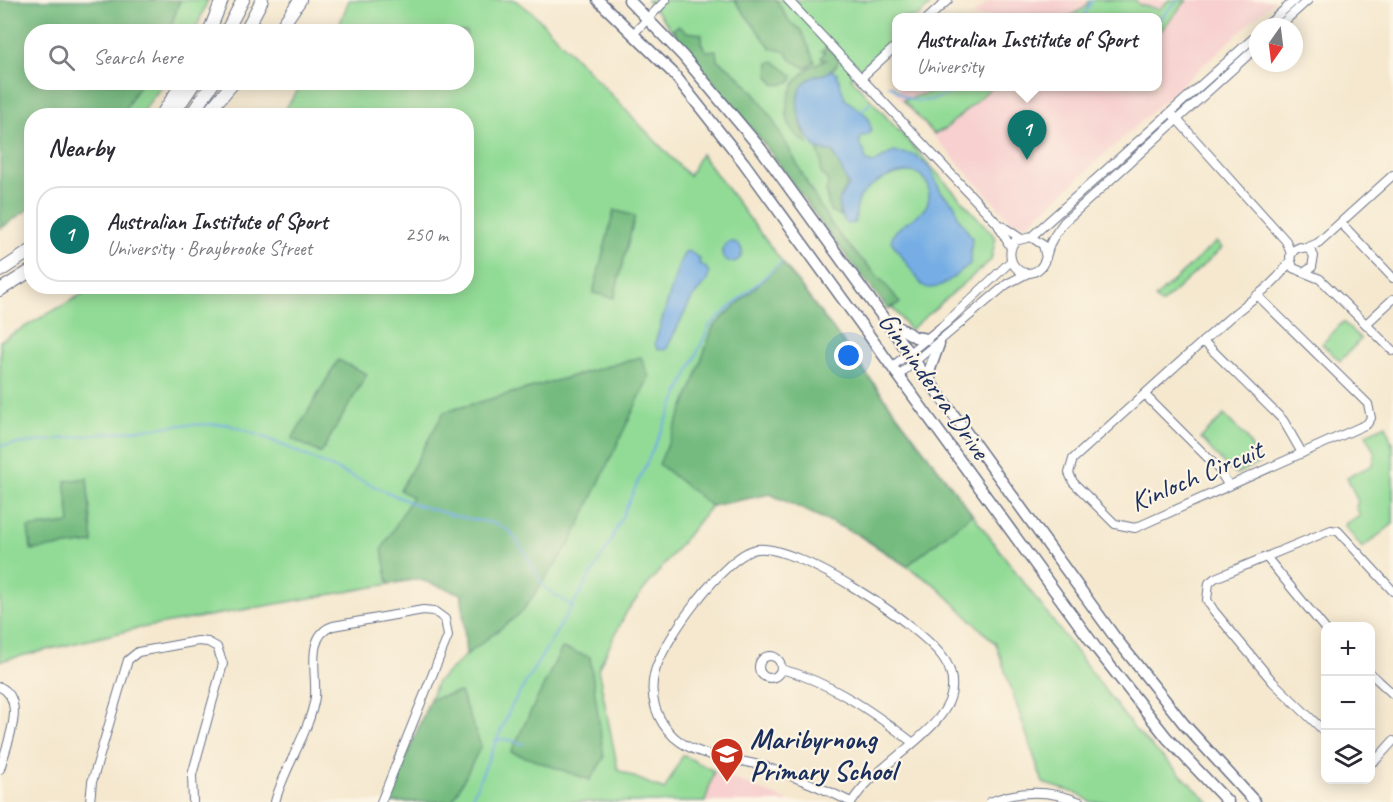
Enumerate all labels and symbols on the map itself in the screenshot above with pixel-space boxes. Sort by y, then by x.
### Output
north arrow [1249,18,1303,72]
pin: 1 [1008,110,1046,160]
street label: Ginninderra Drive [871,305,999,467]
your location [834,341,863,370]
street label: Kinloch Circuit [1125,431,1270,519]
place label: Maribyrnong Primary School [750,721,902,788]
school or university icon: Maribyrnong Primary School [709,736,745,783]

